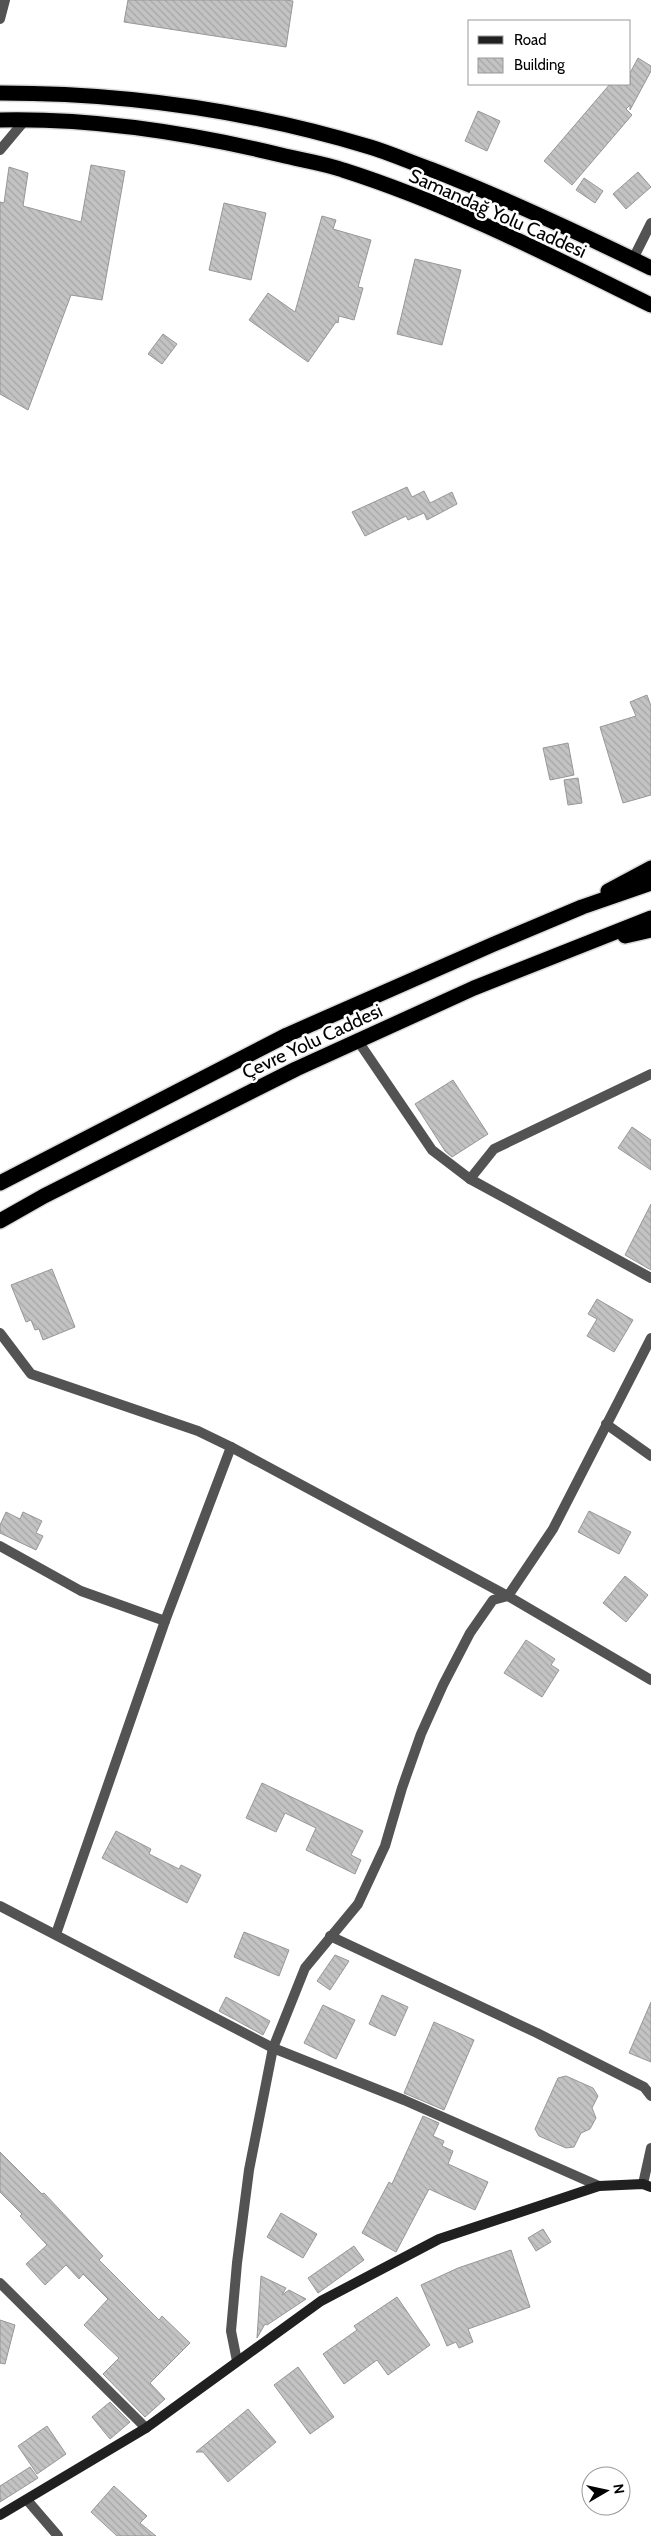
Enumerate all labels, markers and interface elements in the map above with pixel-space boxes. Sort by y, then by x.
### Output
legend [468,20,631,85]
text: Road [514,31,547,49]
text: Building [514,56,565,74]
street label: Samandağ Yolu Caddesi [405,164,590,263]
street label: Çevre Yolu Caddesi [238,999,386,1084]
north arrow [581,2466,631,2516]
text: N [609,2483,629,2495]

